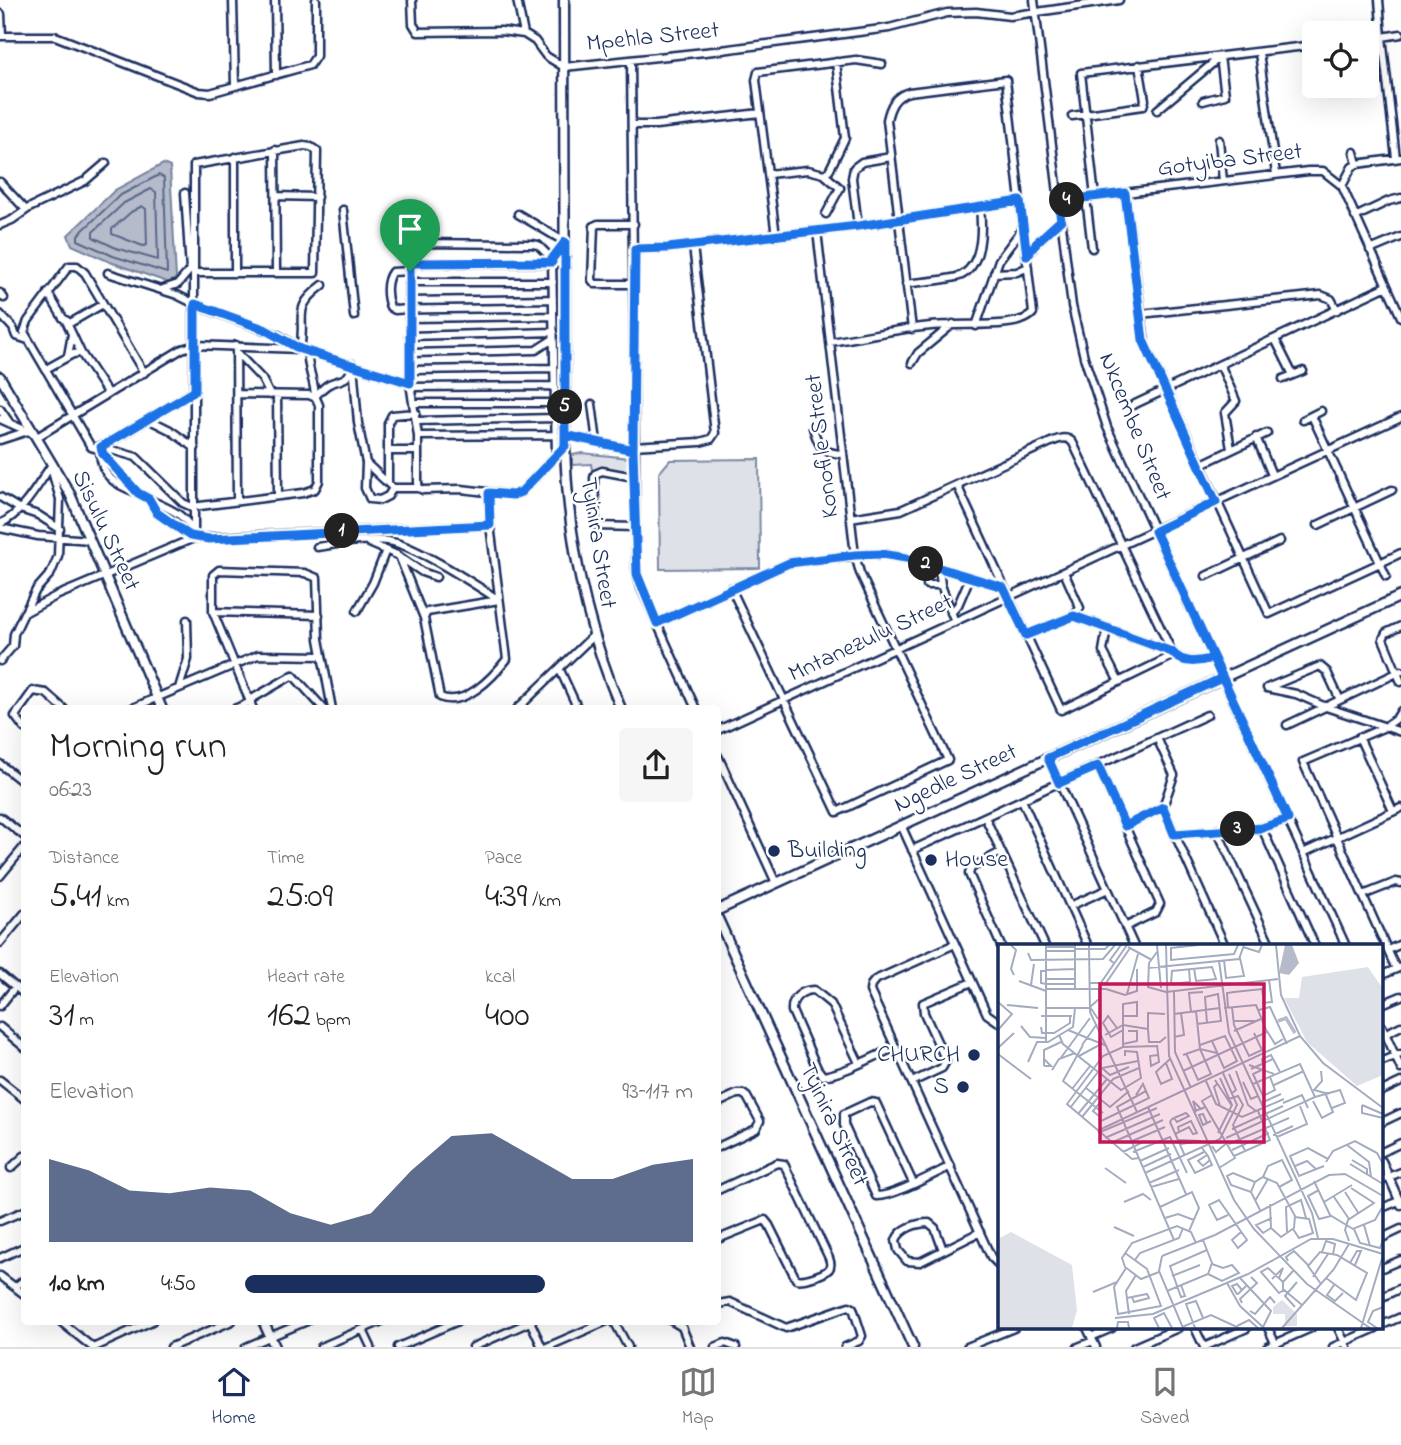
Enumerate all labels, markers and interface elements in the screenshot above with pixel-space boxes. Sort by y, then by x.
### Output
street label: Mpehla Street [585,14,721,62]
map controls [1302,21,1379,98]
button: locate [1302,21,1379,98]
street label: Gotyiba Street [1156,135,1304,188]
pin: 4 [1050,182,1084,218]
text: 4 [1063,186,1070,213]
pin [380,199,440,271]
icon: arrive [391,210,429,248]
street label: Nkcembe Street [1088,348,1180,506]
street label: Konofile Street [797,372,849,520]
pin: 5 [548,390,582,424]
text: 5 [559,393,570,420]
street label: Sisulu Street [62,465,148,597]
street label: Tyinira Street [568,475,625,611]
pin: 1 [324,514,360,548]
text: 1 [338,517,345,544]
pin: 2 [908,546,944,582]
text: 2 [921,550,930,577]
street label: Mntanezulu Street [783,586,959,692]
text: Morning run [49,720,227,776]
button: share [619,728,693,802]
street label: Ngedle Street [889,735,1023,823]
text: 06:23 [49,774,92,807]
pin: 3 [1220,812,1256,846]
text: 3 [1234,815,1241,842]
place label: Building [787,834,867,869]
marker: Building [766,843,782,859]
place label: House [945,843,1008,878]
text: Distance [49,845,119,872]
text: Time [267,845,305,872]
text: Pace [485,845,522,872]
marker: House [923,852,939,868]
text: 5.41 [49,872,102,923]
text: 25:09 [267,872,333,923]
text: 4:39 [485,872,527,923]
text: km [102,888,130,915]
text: /km [527,888,561,915]
inset map [998,944,1384,1330]
text: Elevation [49,964,119,991]
text: Heart rate [267,964,345,991]
text: kcal [485,964,515,991]
text: 31 [49,991,75,1042]
text: 162 [267,991,311,1042]
text: 400 [485,991,530,1042]
text: m [75,1007,94,1034]
text: bpm [311,1007,351,1034]
place label: CHURCH [877,1038,960,1073]
marker: CHURCH [966,1047,982,1063]
street label: Tyinira Street [788,1058,877,1193]
place label: S [934,1070,949,1105]
text: Elevation [49,1076,134,1109]
text: 93–117 m [622,1076,693,1109]
marker: S [955,1079,971,1095]
text: 1.0 km [49,1268,105,1301]
text: 4:50 [161,1268,196,1301]
tab: Home [212,1363,256,1432]
tab: Map [679,1363,717,1432]
tab: Saved [1140,1363,1189,1432]

